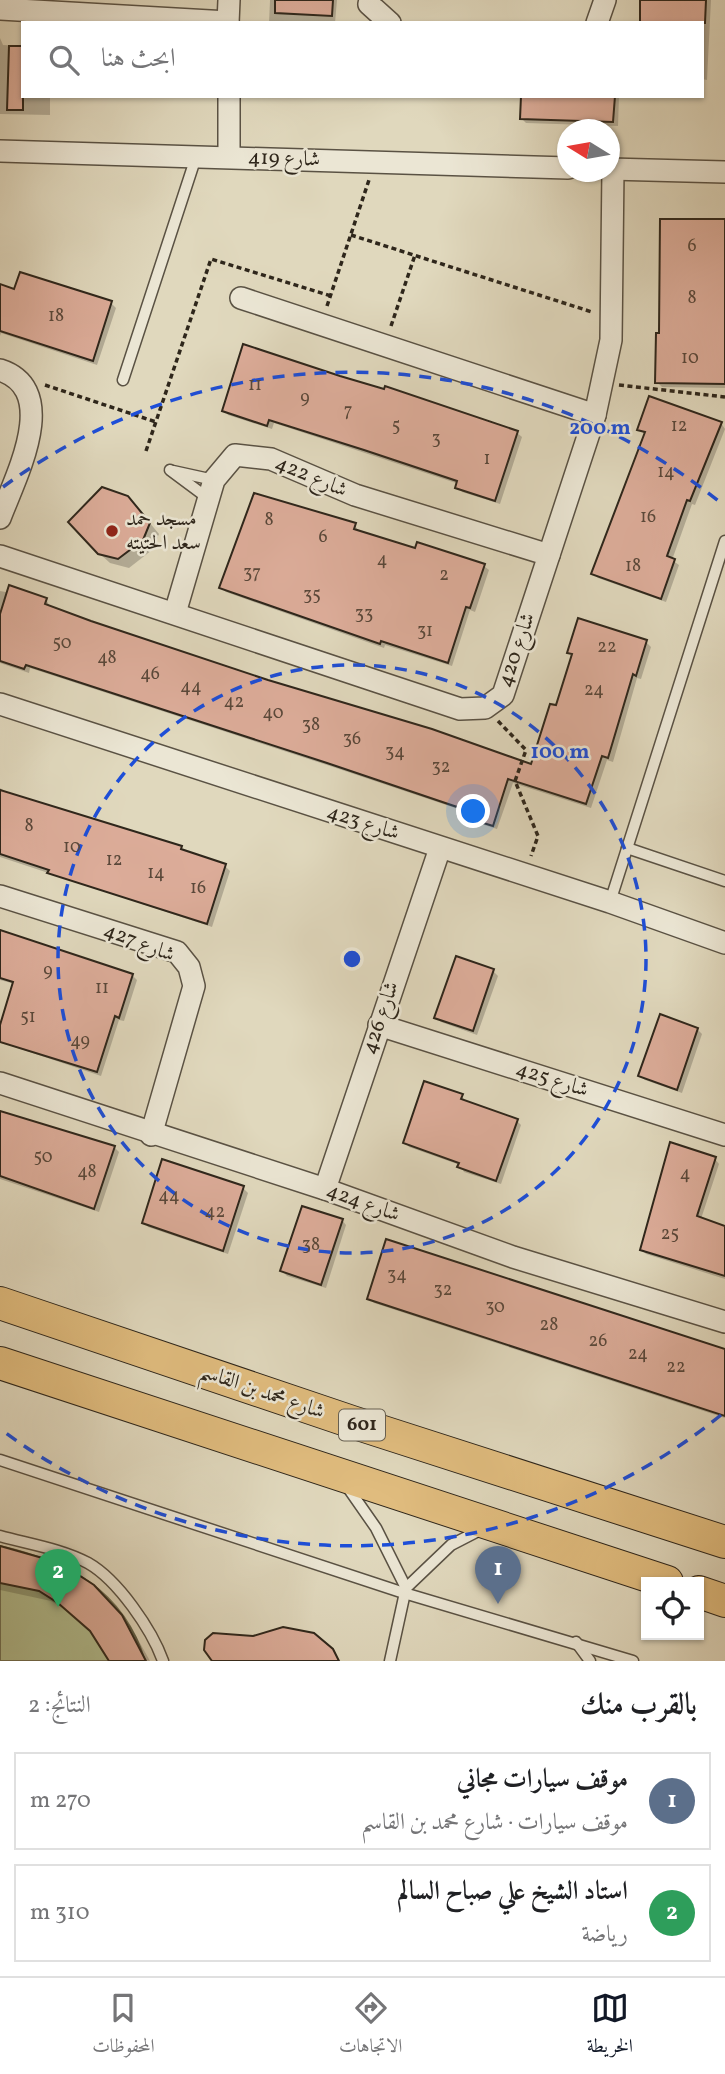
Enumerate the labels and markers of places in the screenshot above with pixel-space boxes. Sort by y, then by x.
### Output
place label: مسجد حمد سعد الحتيته [126,505,201,558]
marker: مسجد حمد سعد الحتيته [104,523,120,539]
centre of rings [340,947,364,971]
pin: 1 [475,1546,521,1604]
pin: 2 [35,1549,81,1607]

